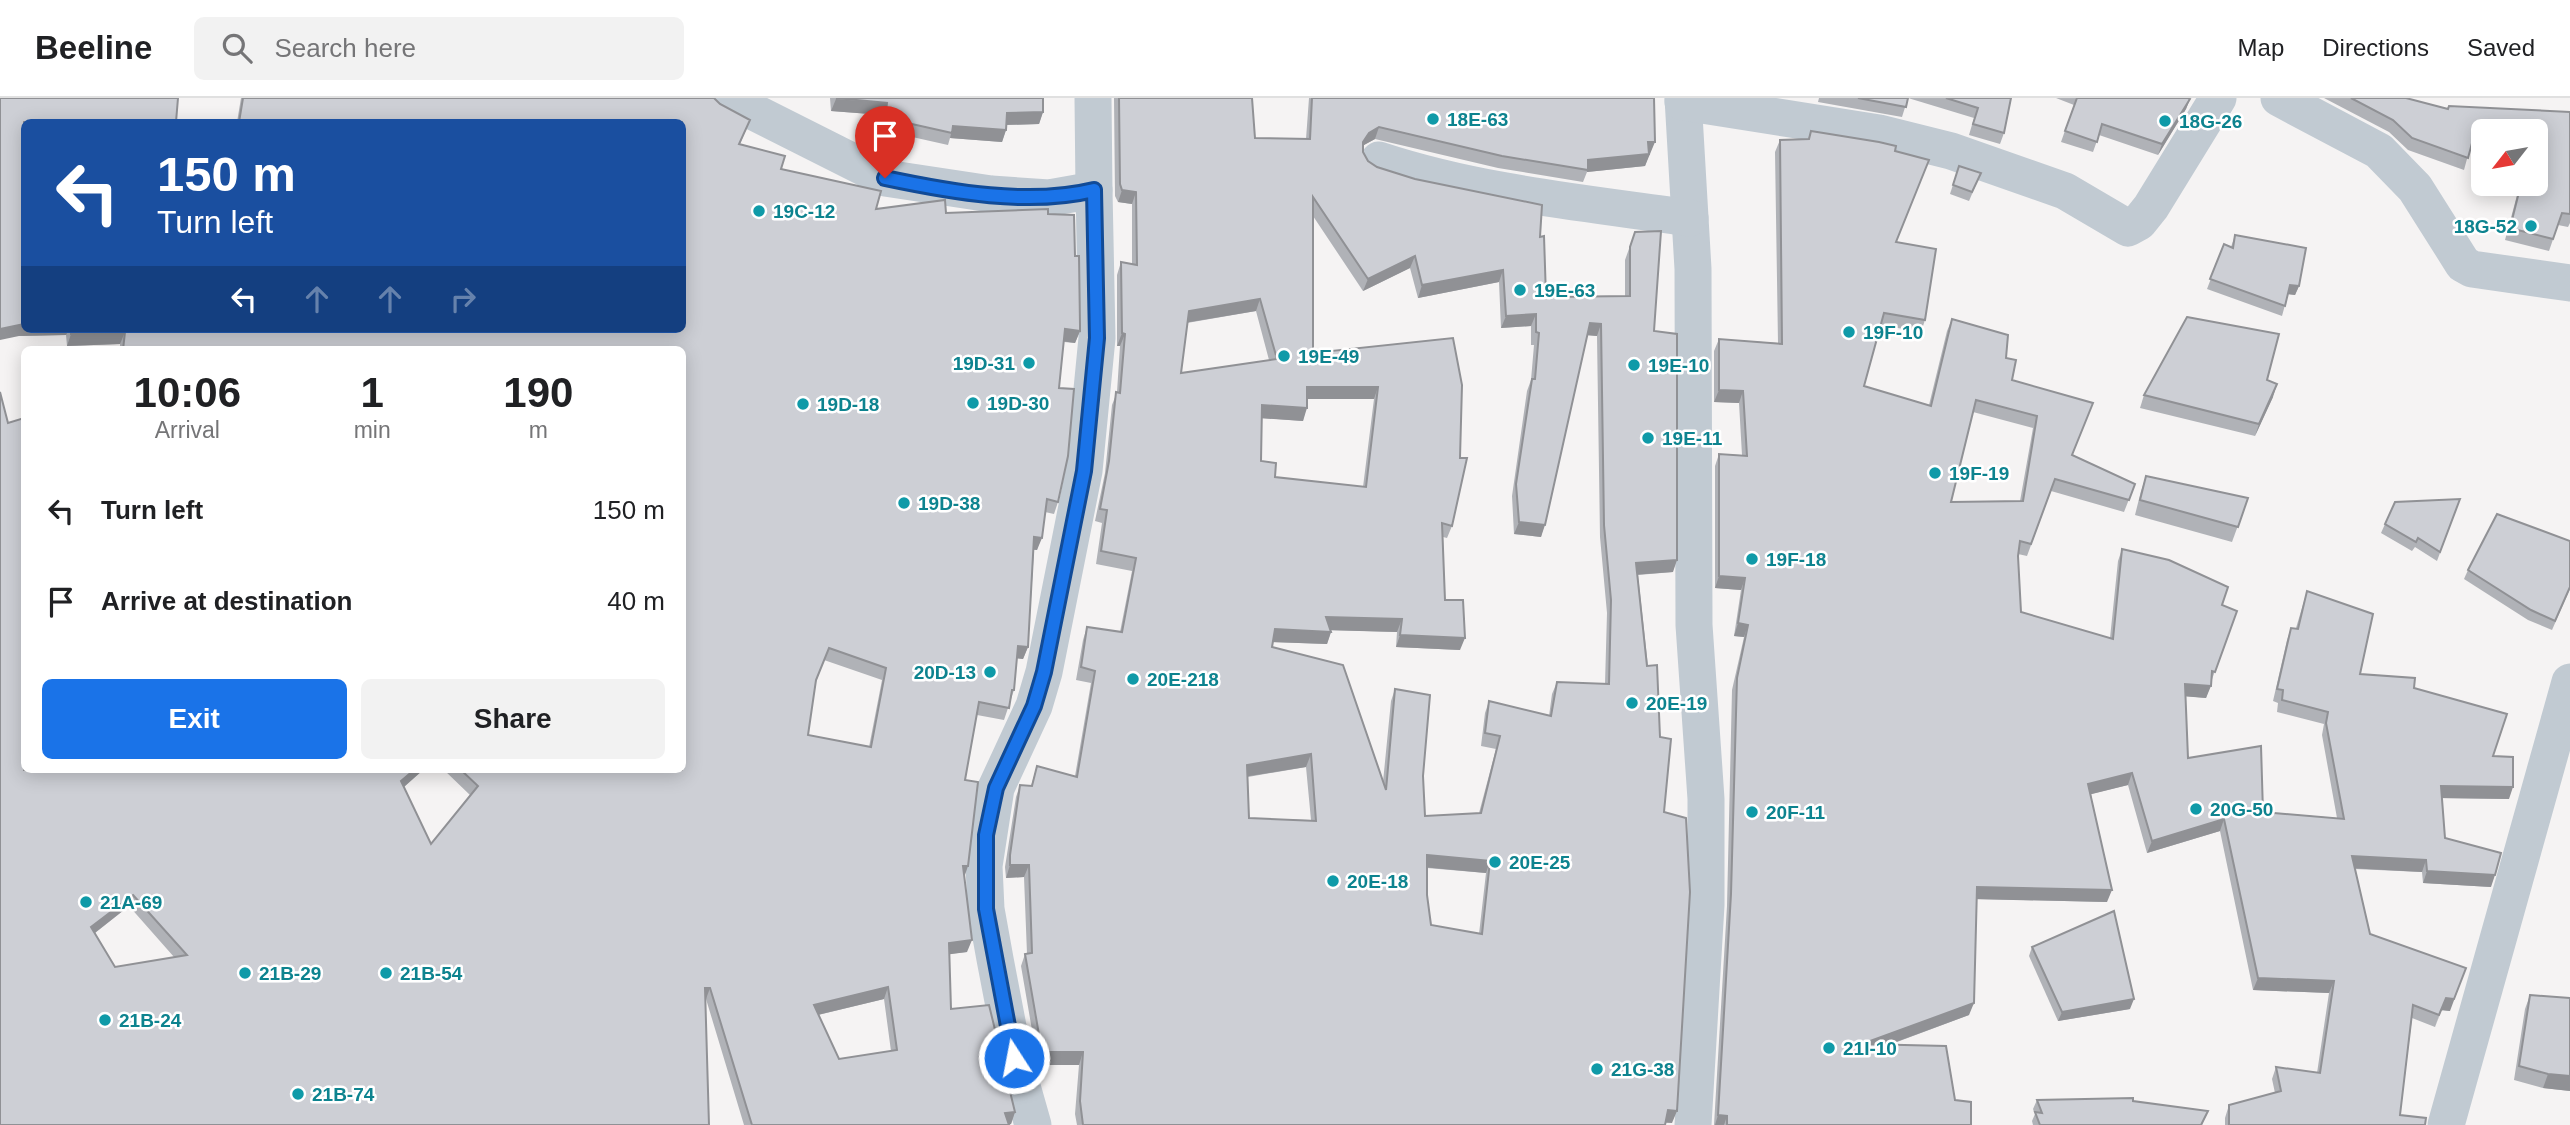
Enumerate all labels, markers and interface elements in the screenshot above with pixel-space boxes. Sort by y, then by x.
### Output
search box [194,17,684,80]
text: Beeline [35,29,152,66]
icon: search [218,29,256,67]
text: Search here [274,33,416,63]
text: Map [2238,34,2284,61]
text: Directions [2322,34,2429,61]
text: Saved [2467,34,2535,61]
pin [855,106,915,178]
place label: 18E-63 [1447,109,1508,130]
marker: 18E-63 [1425,111,1441,127]
place label: 18G-26 [2179,111,2242,132]
marker: 18G-26 [2157,113,2173,129]
icon: arrive [866,117,904,155]
north arrow [2471,119,2548,196]
map controls [2471,119,2548,196]
icon: left [42,147,133,238]
text: 150 m [157,147,296,201]
place label: 19C-12 [773,201,835,222]
marker: 19C-12 [751,203,767,219]
text: Turn left [157,204,273,240]
place label: 18G-52 [2454,216,2517,237]
marker: 18G-52 [2523,218,2539,234]
icon: left [225,280,263,318]
icon: ahead [298,280,336,318]
icon: ahead [371,280,409,318]
icon: right [444,280,482,318]
place label: 19E-63 [1534,280,1595,301]
marker: 19E-63 [1512,282,1528,298]
place label: 19F-10 [1863,322,1923,343]
marker: 19F-10 [1841,324,1857,340]
place label: 19E-49 [1298,346,1359,367]
marker: 19E-49 [1276,348,1292,364]
place label: 19D-31 [953,353,1015,374]
marker: 19D-31 [1021,355,1037,371]
place label: 19E-10 [1648,355,1709,376]
marker: 19E-10 [1626,357,1642,373]
text: 10:06 [134,369,241,416]
text: 1 [360,369,384,416]
text: 190 [503,369,573,416]
place label: 19D-30 [987,393,1049,414]
place label: 19D-18 [817,394,879,415]
marker: 19D-30 [965,395,981,411]
marker: 19D-18 [795,396,811,412]
text: Arrival [155,417,220,443]
text: min [354,417,391,443]
text: m [529,417,548,443]
place label: 19E-11 [1662,428,1723,449]
marker: 19E-11 [1640,430,1656,446]
place label: 19F-19 [1949,463,2009,484]
marker: 19F-19 [1927,465,1943,481]
icon: left [42,492,80,530]
place label: 19D-38 [918,493,980,514]
text: Turn left [101,495,203,525]
text: 150 m [593,495,665,525]
marker: 19D-38 [896,495,912,511]
place label: 19F-18 [1766,549,1826,570]
marker: 19F-18 [1744,551,1760,567]
icon: arrive [42,583,80,621]
text: Arrive at destination [101,586,352,616]
text: 40 m [607,586,665,616]
place label: 20D-13 [914,662,976,683]
marker: 20D-13 [982,664,998,680]
place label: 20E-218 [1147,669,1219,690]
marker: 20E-218 [1125,671,1141,687]
button: Exit [42,679,347,759]
button: Share [361,679,665,759]
place label: 20E-19 [1646,693,1707,714]
marker: 20E-19 [1624,695,1640,711]
place label: 20G-50 [2210,799,2273,820]
marker: 20G-50 [2188,801,2204,817]
place label: 20F-11 [1766,802,1826,823]
marker: 20F-11 [1744,804,1760,820]
place label: 20E-25 [1509,852,1571,873]
marker: 20E-25 [1487,854,1503,870]
place label: 20E-18 [1347,871,1408,892]
marker: 20E-18 [1325,873,1341,889]
place label: 21A-69 [100,892,162,913]
marker: 21A-69 [78,894,94,910]
place label: 21B-29 [259,963,321,984]
place label: 21B-54 [400,963,463,984]
marker: 21B-29 [237,965,253,981]
marker: 21B-54 [378,965,394,981]
place label: 21B-24 [119,1010,182,1031]
marker: 21B-24 [97,1012,113,1028]
position arrow [977,1021,1051,1095]
place label: 21I-10 [1843,1038,1897,1059]
marker: 21I-10 [1821,1040,1837,1056]
place label: 21G-38 [1611,1059,1674,1080]
marker: 21G-38 [1589,1061,1605,1077]
place label: 21B-74 [312,1084,375,1105]
marker: 21B-74 [290,1086,306,1102]

